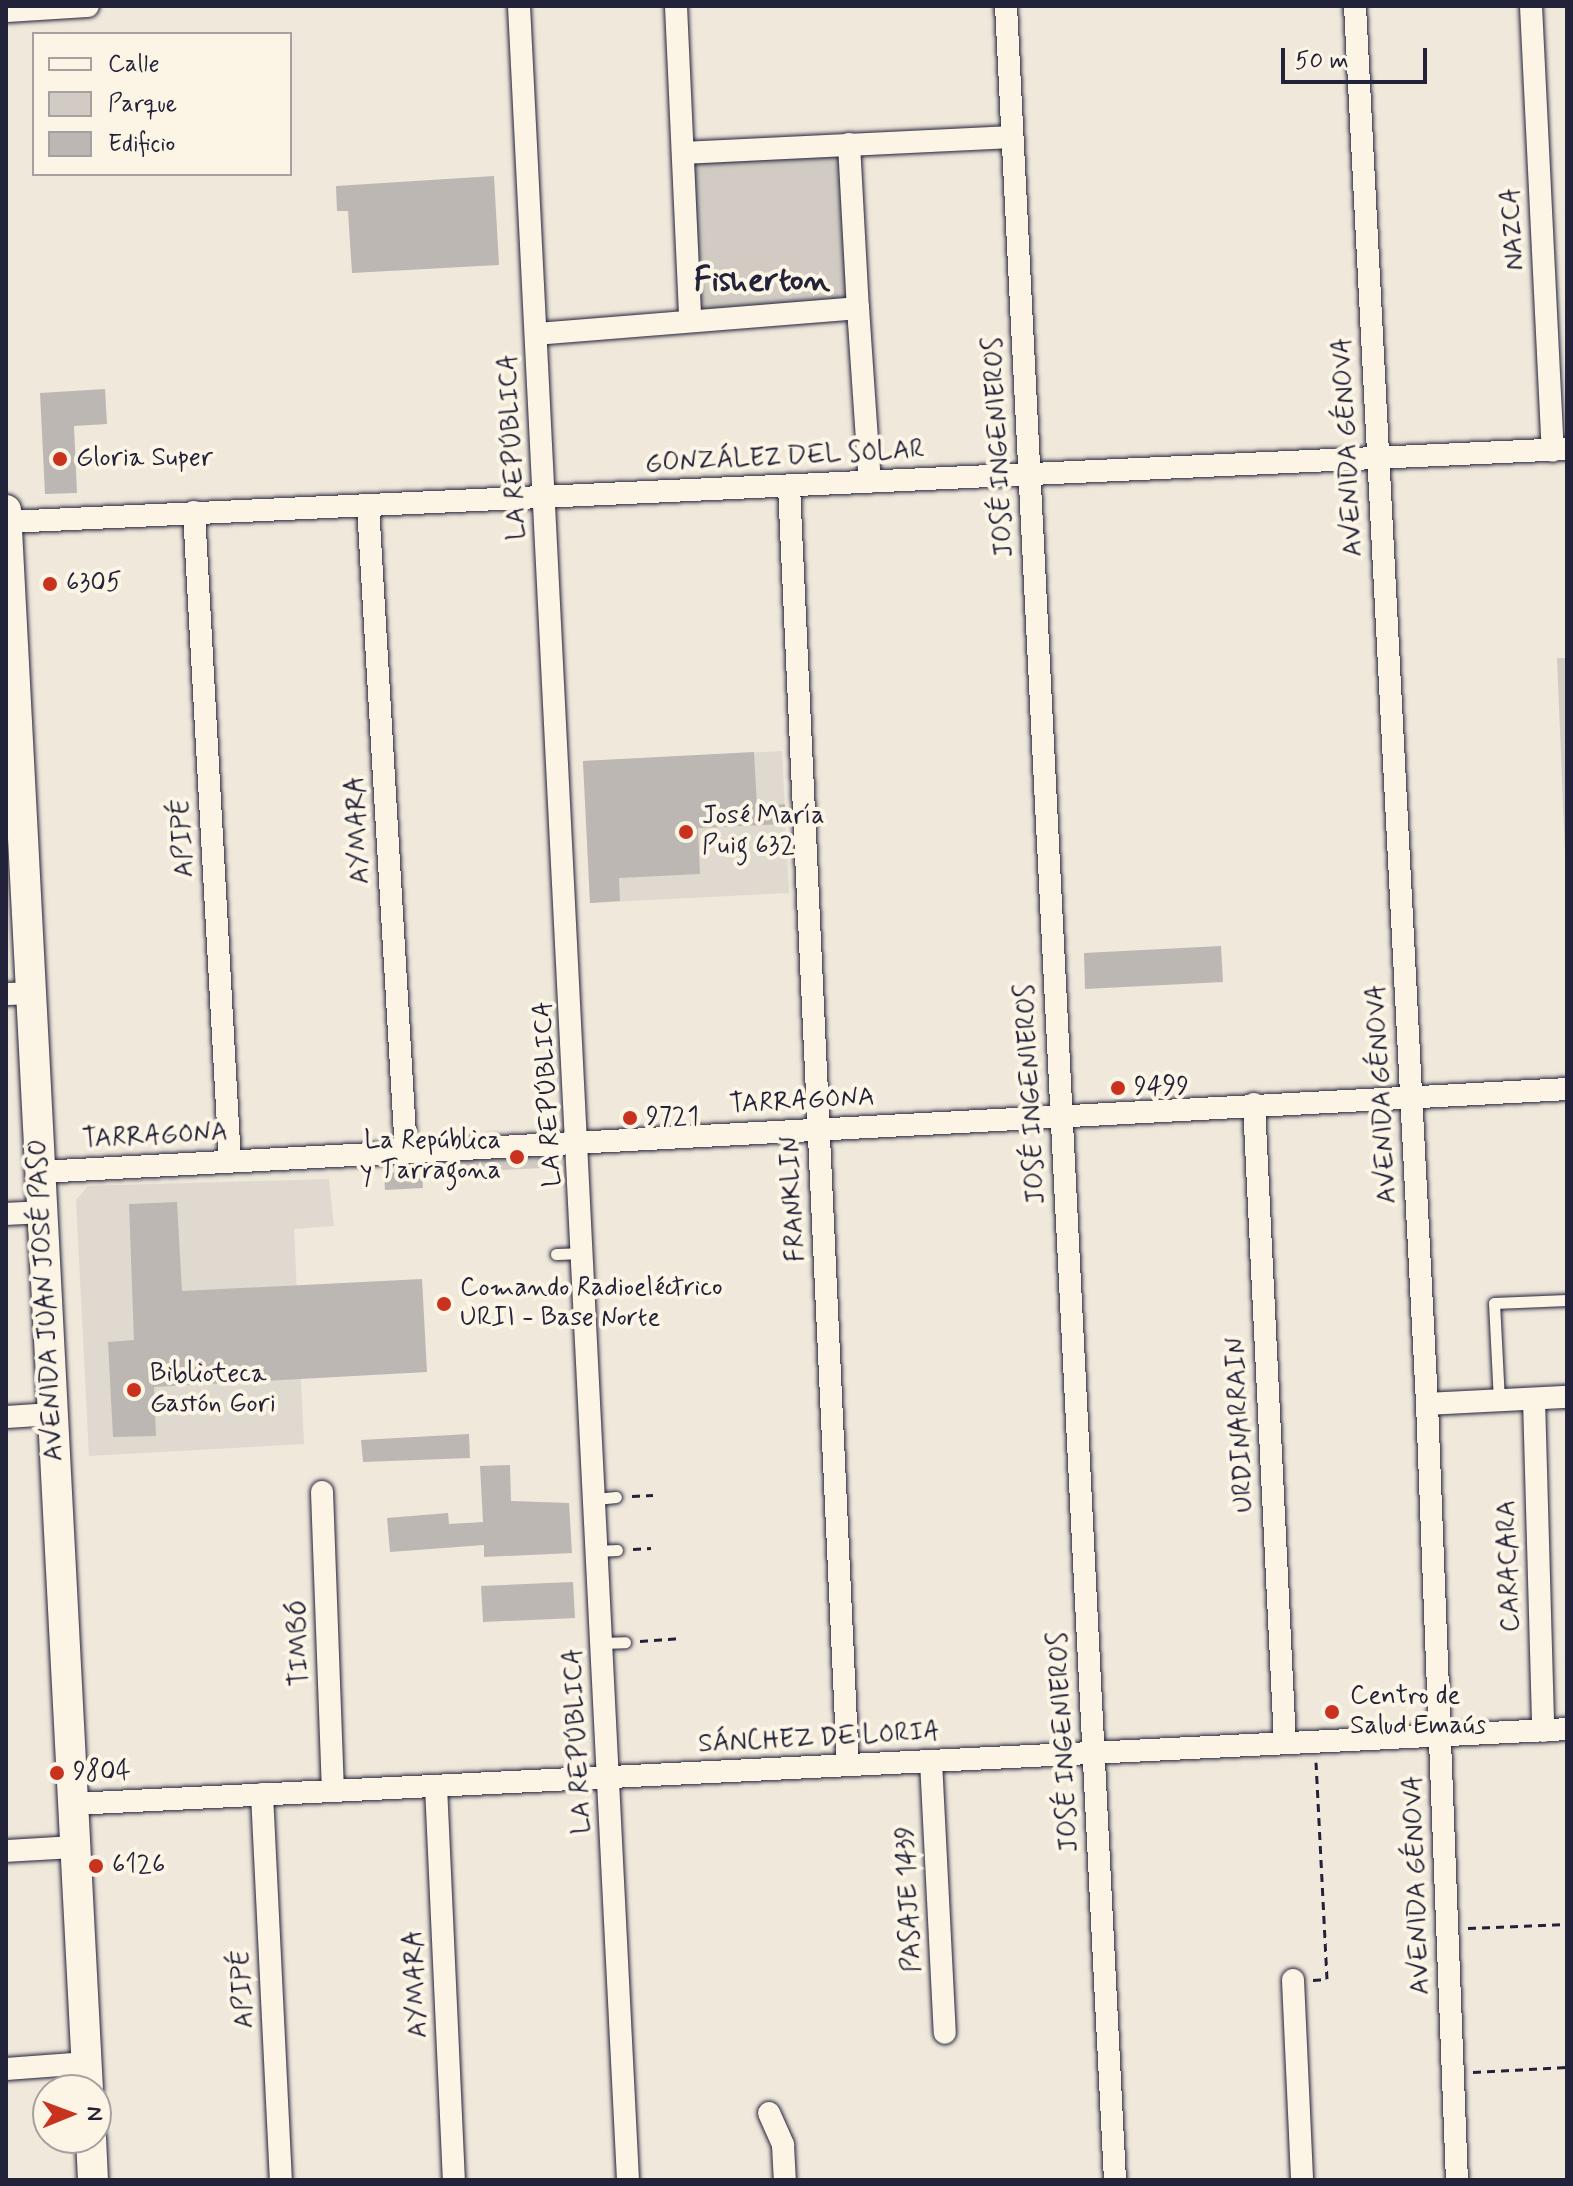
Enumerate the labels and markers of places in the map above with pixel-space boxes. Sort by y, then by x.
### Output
place label: Gloria Super [76,443,213,475]
marker: Gloria Super [51,450,69,468]
place label: 6305 [66,568,122,600]
marker: 6305 [41,575,59,593]
place label: José María Puig 632 [702,801,825,862]
marker: José María Puig 632 [677,823,695,841]
place label: 9499 [1134,1072,1189,1104]
marker: 9499 [1109,1079,1127,1097]
place label: 9721 [646,1102,699,1134]
marker: 9721 [621,1109,639,1127]
place label: La República y Tarragona [362,1126,501,1188]
marker: La República y Tarragona [508,1148,526,1166]
place label: Comando Radioeléctrico URII - Base Norte [460,1273,723,1334]
marker: Comando Radioeléctrico URII - Base Norte [435,1295,453,1313]
place label: Biblioteca Gastón Gori [150,1359,274,1420]
marker: Biblioteca Gastón Gori [125,1381,143,1399]
place label: Centro de Salud Emaús [1350,1681,1485,1742]
marker: Centro de Salud Emaús [1321,1701,1343,1723]
place label: 9804 [73,1757,131,1789]
marker: 9804 [48,1764,66,1782]
place label: 6126 [112,1850,165,1882]
marker: 6126 [87,1857,105,1875]

